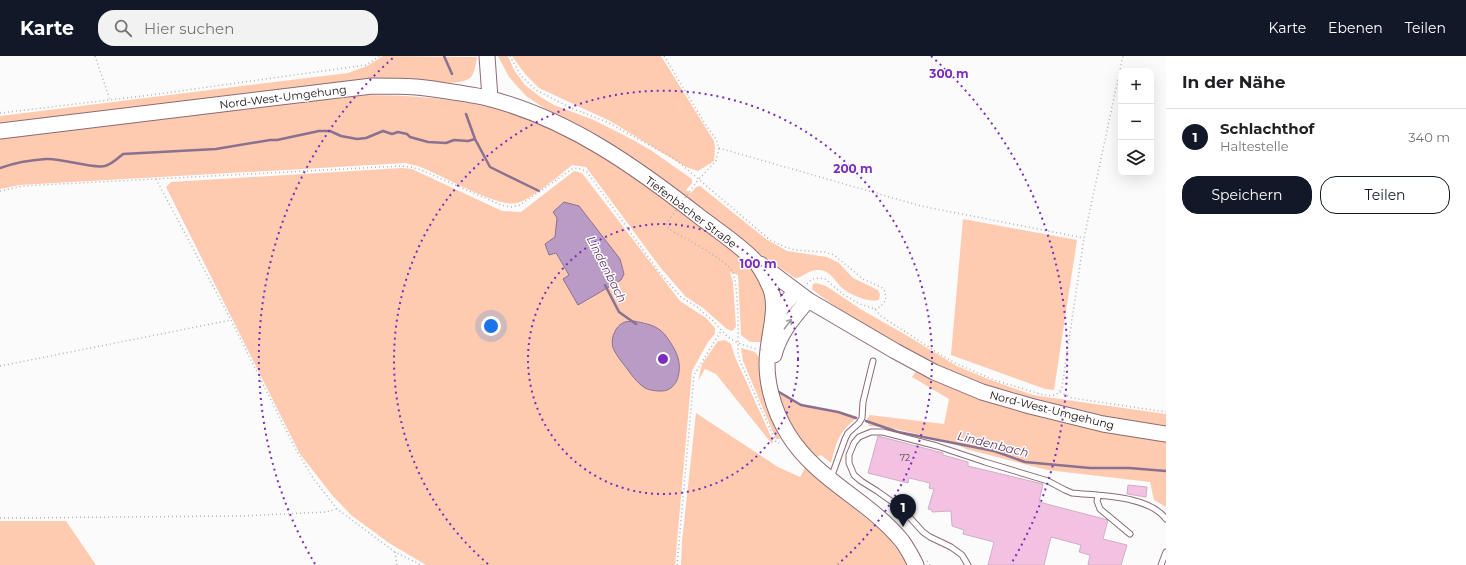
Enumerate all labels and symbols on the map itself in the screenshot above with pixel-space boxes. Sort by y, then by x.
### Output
text: 300 m [928,66,969,81]
street label: Nord-West-Umgehung [219,82,347,112]
text: 200 m [833,161,873,176]
street label: Tiefenbacher Straße [643,173,740,251]
water label: Lindenbach [584,233,630,305]
text: 100 m [740,256,776,271]
your location [481,316,501,336]
one-way arrow [784,319,792,330]
centre of rings [656,352,670,366]
street label: Nord-West-Umgehung [988,388,1116,432]
water label: Lindenbach [956,428,1030,460]
house number: 72 [900,452,910,463]
pin: 1 [890,494,916,527]

